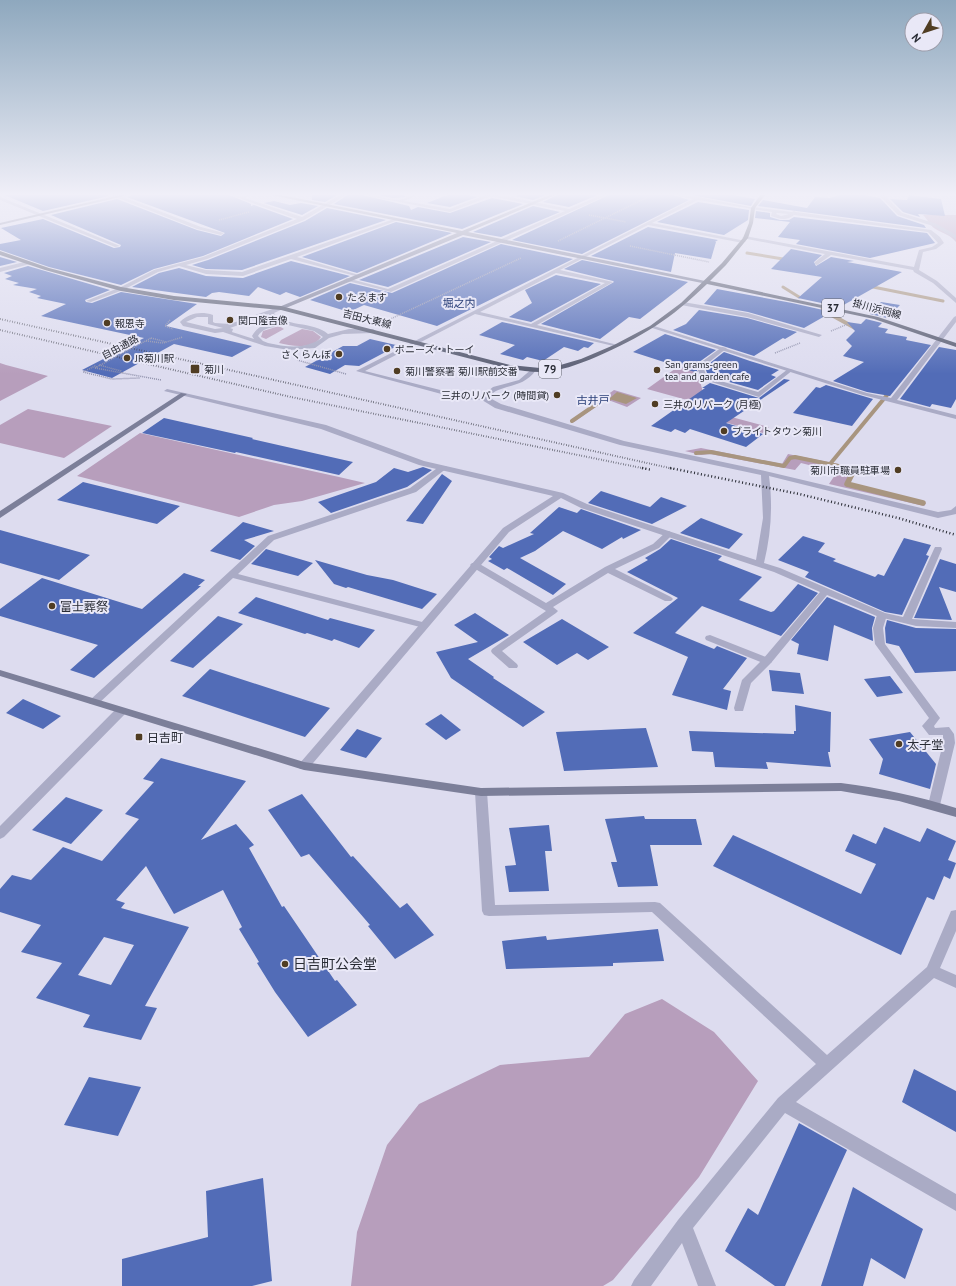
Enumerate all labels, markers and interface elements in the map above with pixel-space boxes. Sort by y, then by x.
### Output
north arrow [904,12,944,52]
text: N [909,31,924,46]
place label: たるます [347,291,387,304]
marker: たるます [334,292,344,302]
district label: 堀之内 [443,296,476,310]
street label: 掛川浜岡線 [851,296,903,322]
road number: 37 [822,299,844,317]
street label: 吉田大東線 [341,307,393,331]
place label: 関口隆吉像 [238,314,288,327]
marker: 関口隆吉像 [225,315,235,325]
place label: 報恩寺 [115,317,145,330]
marker: 報恩寺 [102,318,112,328]
street label: 自由通路 [99,332,141,362]
place label: ポニーズ・トーイ [395,343,475,356]
marker: ポニーズ・トーイ [382,344,392,354]
place label: さくらんぼ [281,348,331,361]
marker: さくらんぼ [334,349,344,359]
place label: JR菊川駅 [134,352,175,365]
marker: JR菊川駅 [122,353,132,363]
place label: San grams-green tea and garden cafe [665,358,749,383]
road number: 79 [539,360,561,378]
marker: 菊川 [189,363,201,375]
place label: 菊川 [204,363,224,376]
place label: 菊川警察署 菊川駅前交番 [405,365,518,378]
marker: San grams-green tea and garden cafe [652,365,662,375]
marker: 菊川警察署 菊川駅前交番 [392,366,402,376]
place label: 三井のリパーク (時間貸) [441,389,549,402]
marker: 三井のリパーク (時間貸) [552,390,562,400]
district label: 古井戸 [577,393,610,407]
place label: 三井のリパーク (月極) [663,398,761,411]
marker: 三井のリパーク (月極) [650,399,660,409]
place label: ブライトタウン菊川 [732,425,822,438]
marker: ブライトタウン菊川 [719,426,729,436]
place label: 菊川市職員駐車場 [810,464,890,477]
marker: 菊川市職員駐車場 [893,465,903,475]
place label: 富士葬祭 [60,599,108,614]
marker: 富士葬祭 [47,601,57,611]
place label: 日吉町 [147,730,183,745]
marker: 日吉町 [134,732,144,742]
place label: 太子堂 [907,737,943,752]
marker: 太子堂 [894,739,904,749]
place label: 日吉町公会堂 [293,955,377,973]
marker: 日吉町公会堂 [280,959,290,969]

